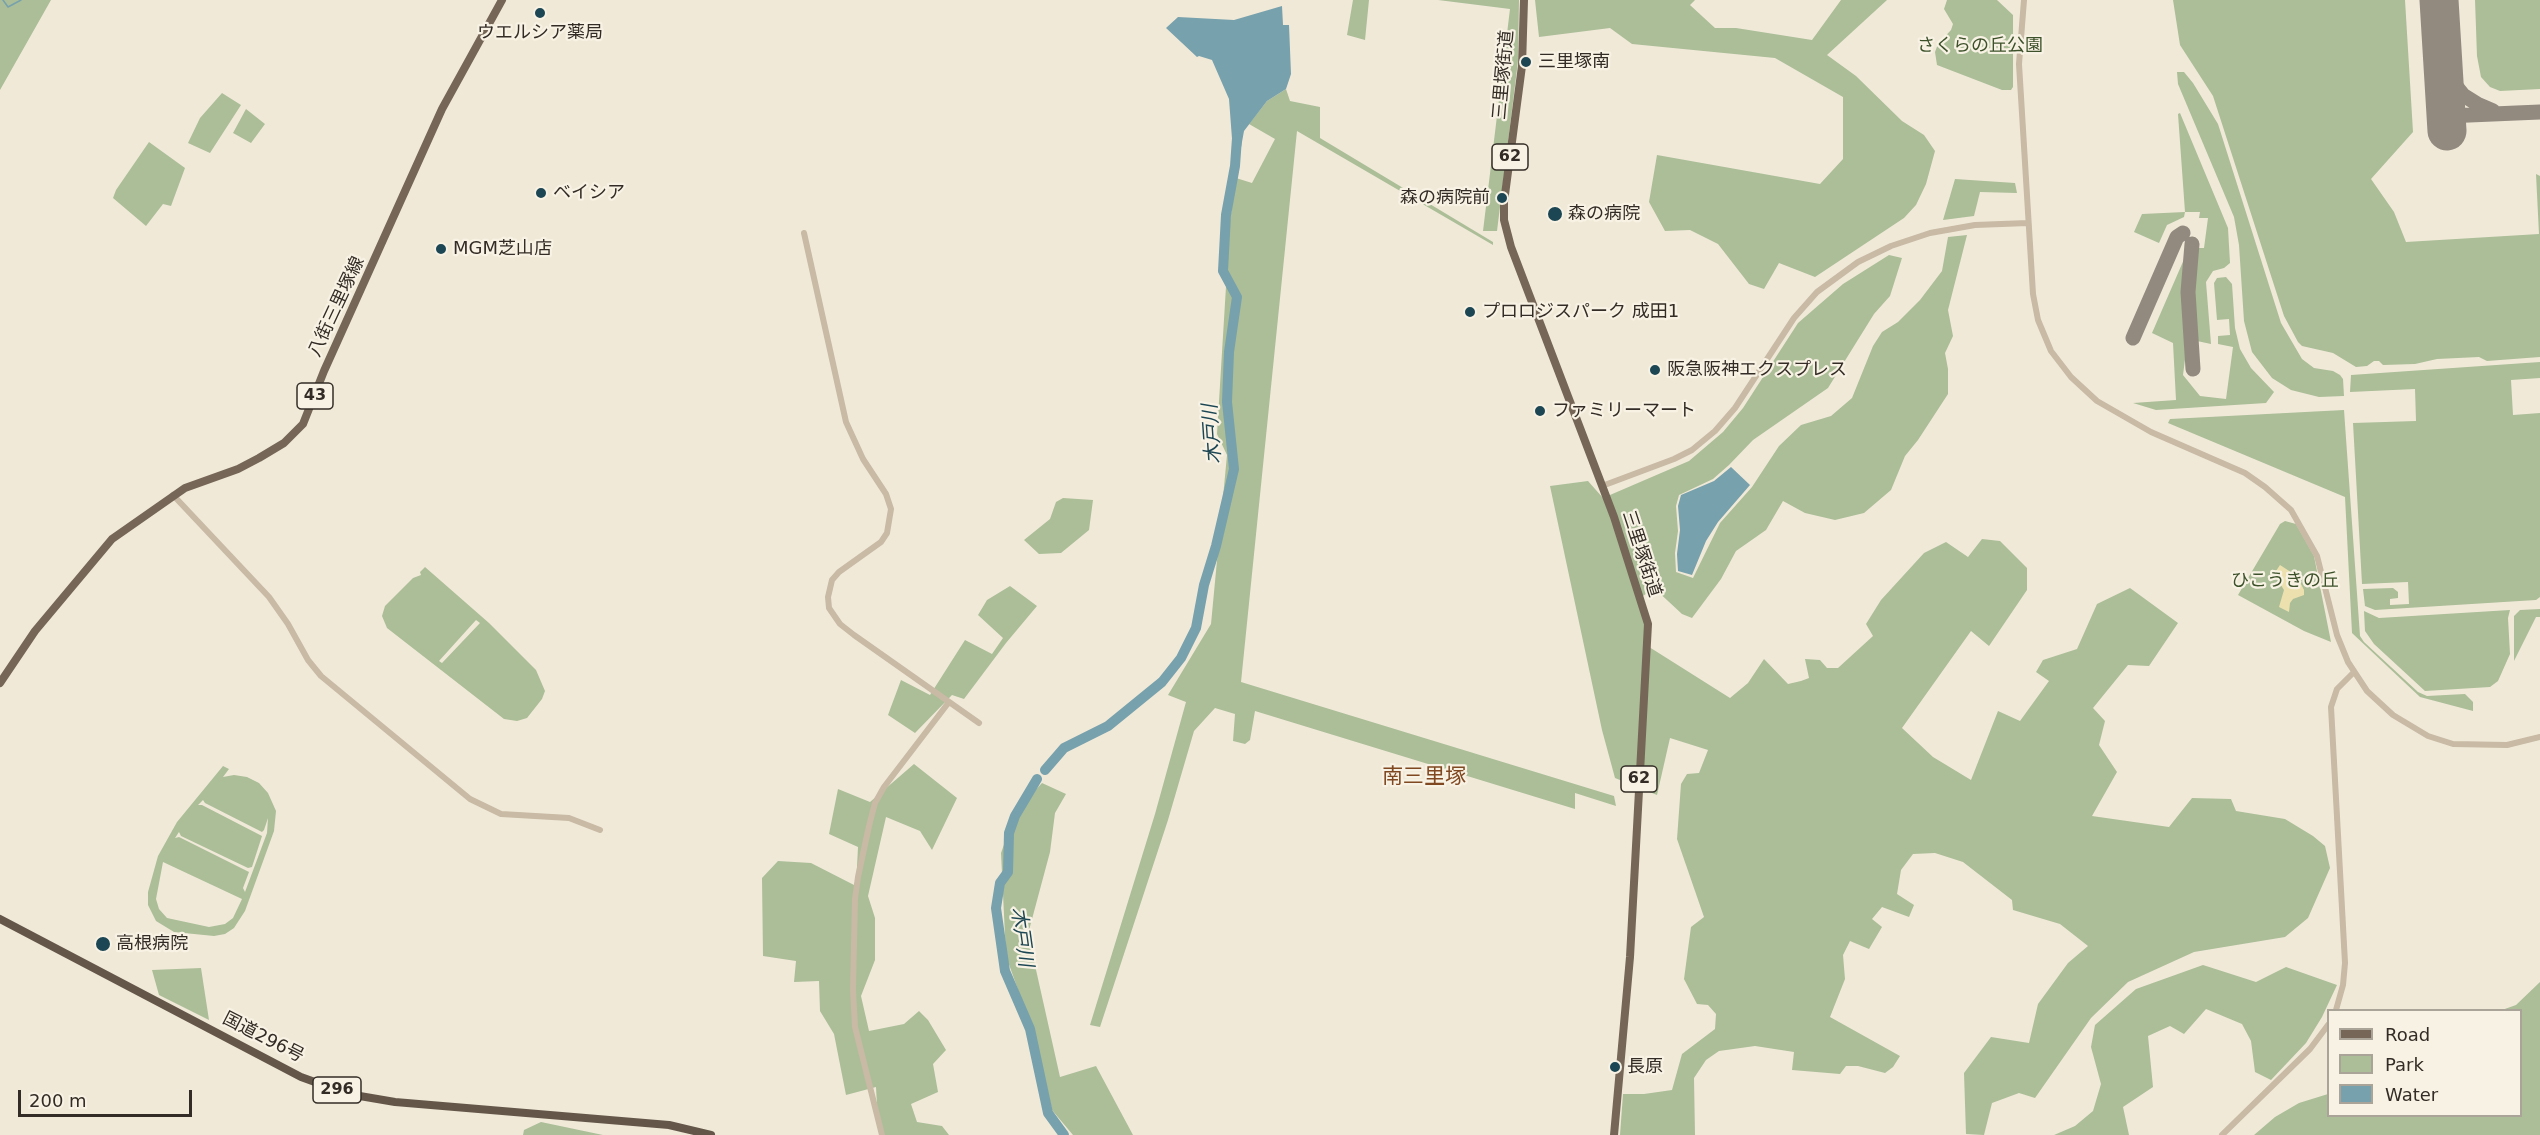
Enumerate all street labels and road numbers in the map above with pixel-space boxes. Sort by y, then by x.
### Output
street label: 三里塚街道 [1489,29,1519,121]
road number: 62 [1492,144,1528,170]
street label: 八街三里塚線 [304,253,370,361]
road number: 43 [297,383,333,409]
street label: 三里塚街道 [1617,508,1665,600]
road number: 62 [1621,766,1657,792]
street label: 国道296号 [219,1008,307,1068]
road number: 296 [313,1077,361,1103]

